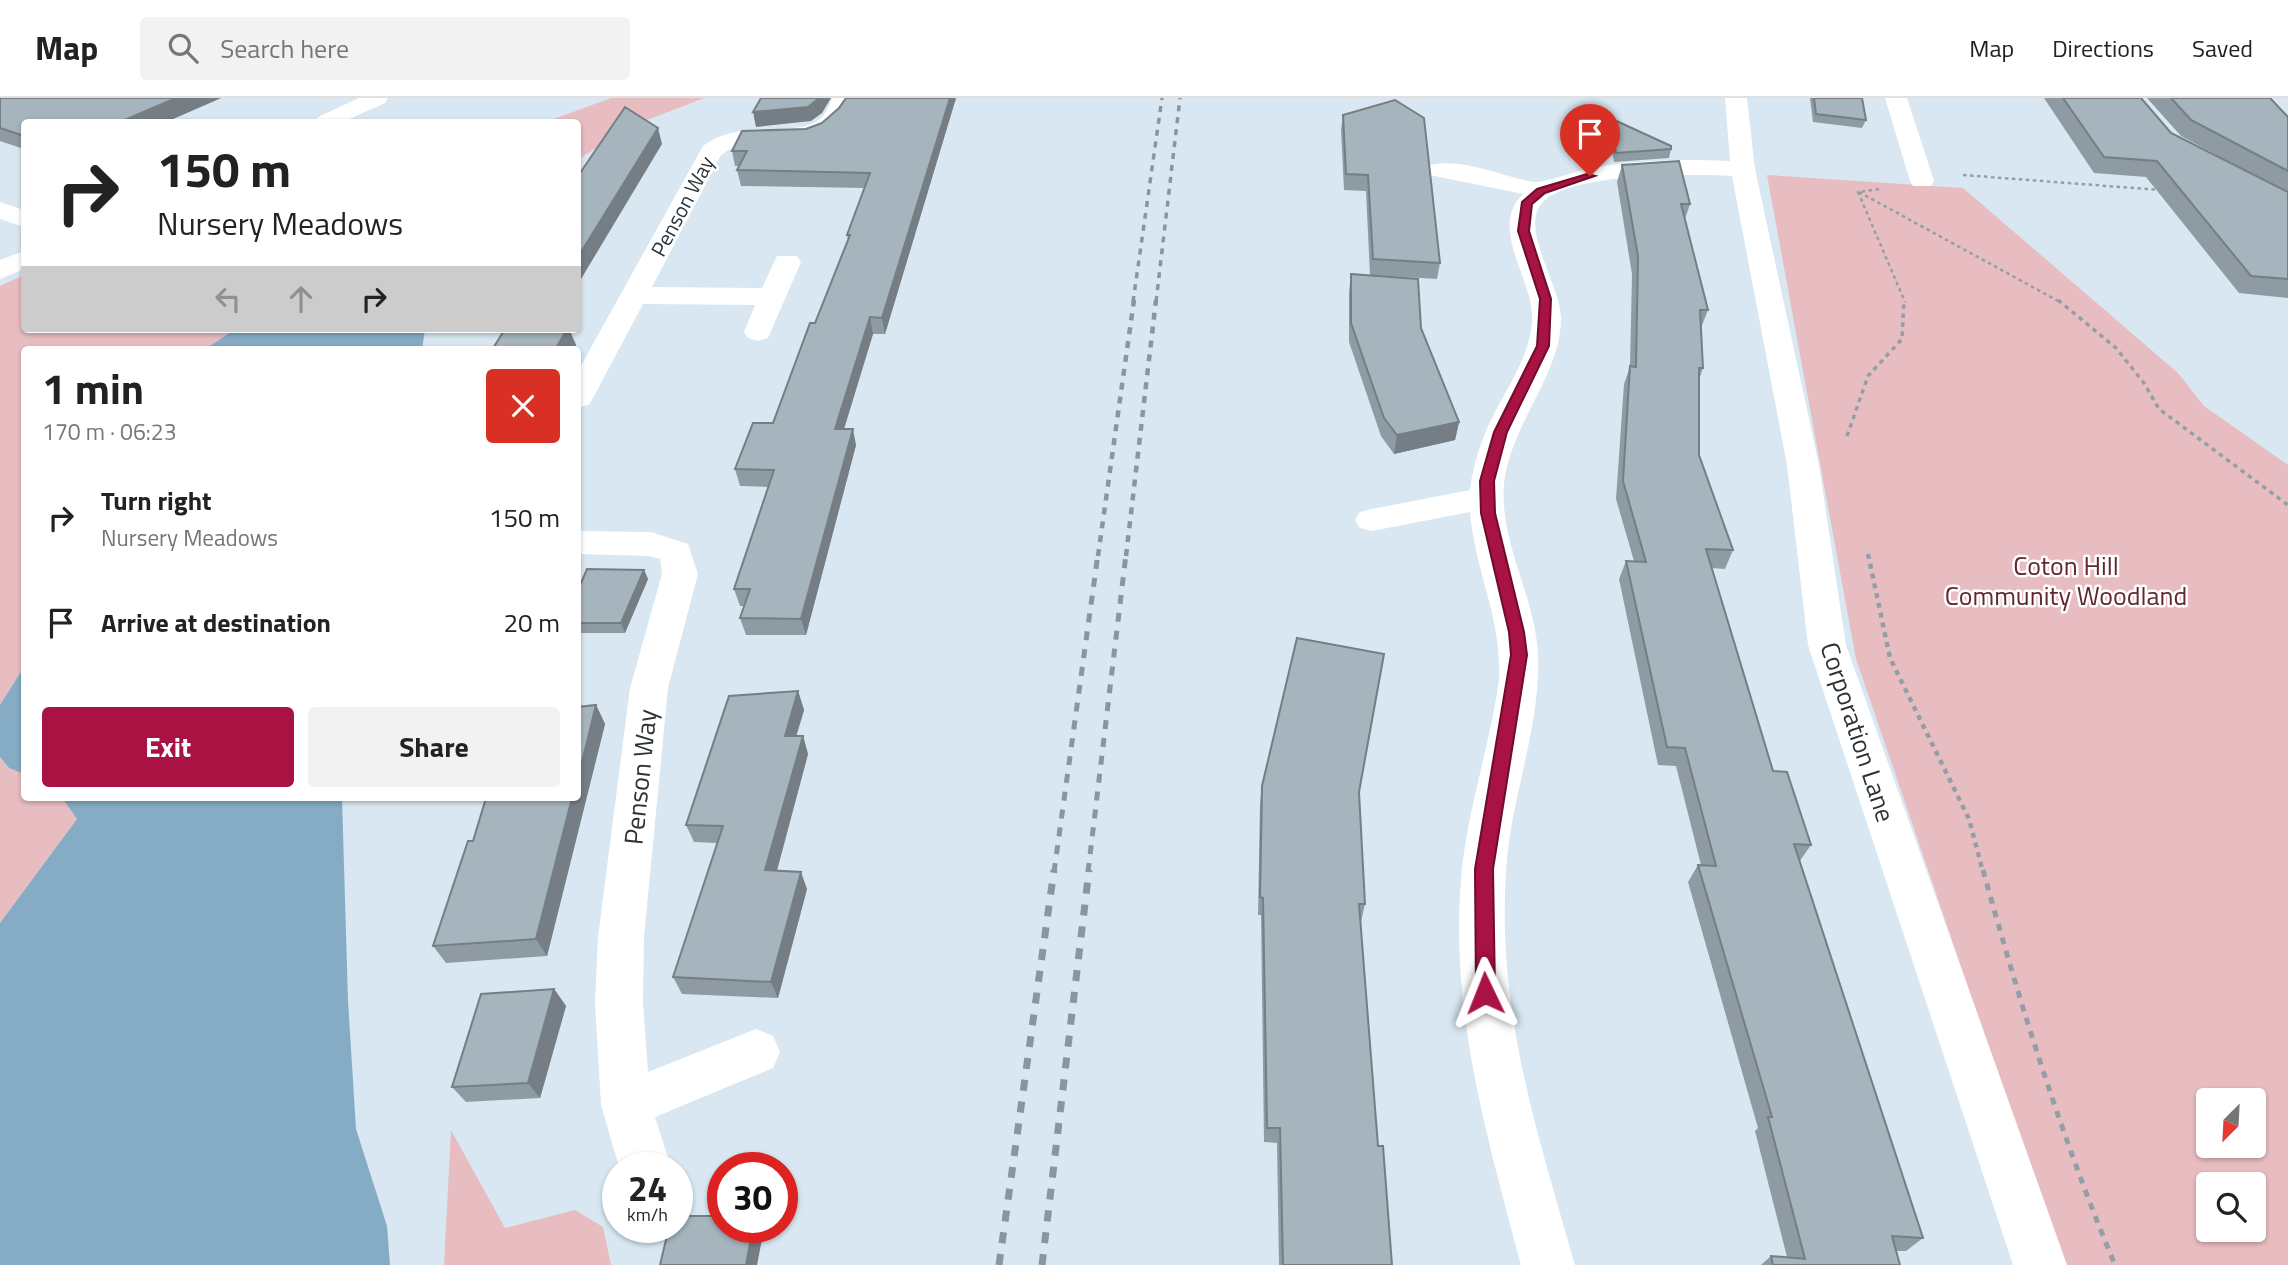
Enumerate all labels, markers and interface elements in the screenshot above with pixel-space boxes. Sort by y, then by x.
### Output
search box [140,17,630,80]
text: Map [35,23,98,73]
icon: search [164,29,202,67]
text: Search here [220,29,349,68]
text: Map [1969,30,2014,66]
text: Directions [2052,30,2154,66]
text: Saved [2192,30,2253,66]
pin [1560,104,1620,176]
icon: arrive [1571,115,1609,153]
text: 150 m [157,131,291,206]
icon: right [42,147,133,238]
street label: Penson Way [642,150,722,262]
text: Nursery Meadows [157,199,403,247]
icon: left [209,280,247,318]
icon: ahead [282,280,320,318]
icon: right [355,280,393,318]
text: 1 min [42,356,144,420]
button: close [486,369,560,443]
text: 170 m · 06:23 [42,414,177,449]
text: Turn right [101,481,212,520]
text: 150 m [489,498,560,537]
icon: right [42,499,80,537]
text: Nursery Meadows [101,520,278,555]
park label: Coton Hill Community Woodland [1945,546,2187,615]
text: Arrive at destination [101,603,331,642]
text: 20 m [503,603,560,642]
icon: arrive [42,604,80,642]
street label: Corporation Lane [1811,637,1905,827]
button: Exit [42,707,294,787]
button: Share [308,707,560,787]
street label: Penson Way [613,707,667,847]
position arrow [1448,956,1522,1030]
north arrow [2196,1088,2266,1158]
map controls [2196,1088,2266,1242]
speed limit sign: 30 [707,1152,798,1243]
text: 24 [628,1161,667,1215]
button: search [2196,1172,2266,1242]
text: km/h [627,1201,668,1228]

